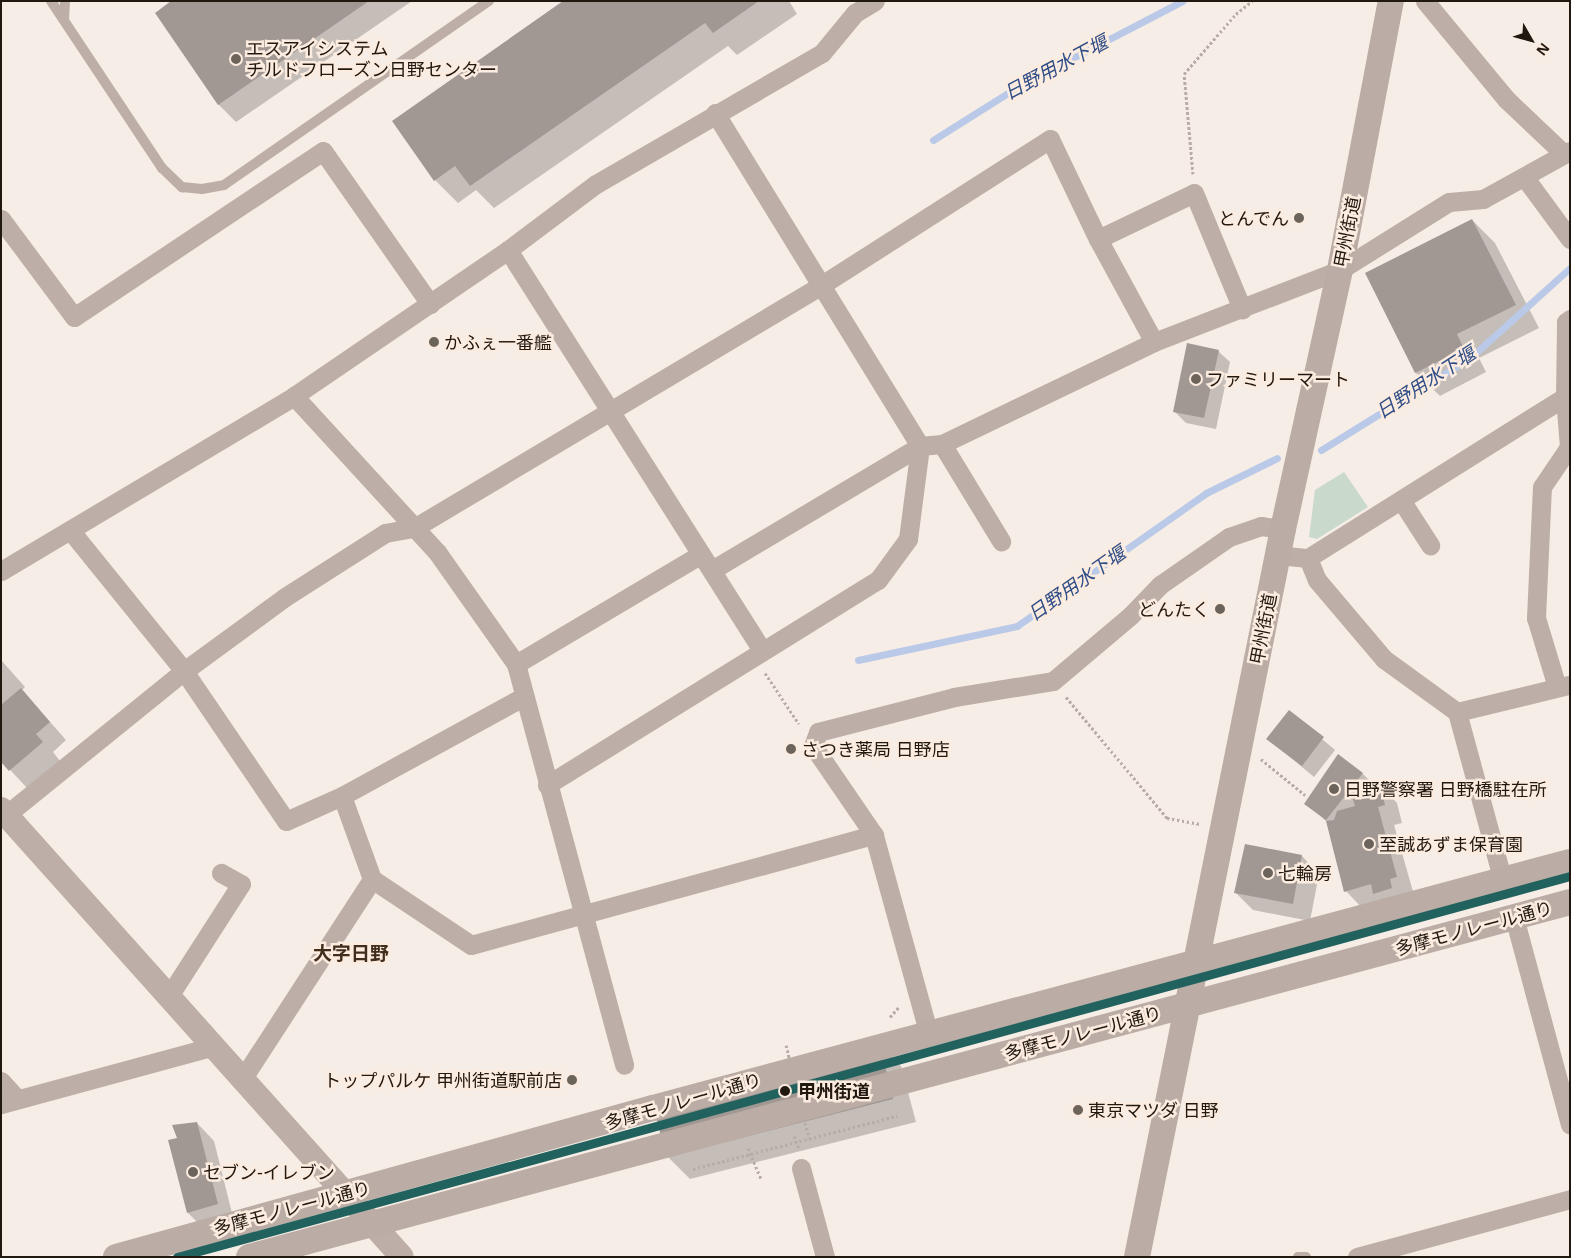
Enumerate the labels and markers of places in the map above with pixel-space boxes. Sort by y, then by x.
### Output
place label: エスアイシステム チルドフローズン日野センター [246,38,498,80]
marker: エスアイシステム チルドフローズン日野センター [230,53,242,65]
place label: とんでん [1217,207,1289,229]
marker: とんでん [1293,212,1305,224]
place label: かふぇ一番艦 [444,331,552,353]
marker: かふぇ一番艦 [428,336,440,348]
place label: ファミリーマート [1206,368,1350,390]
marker: ファミリーマート [1190,373,1202,385]
place label: どんたく [1138,598,1210,620]
marker: どんたく [1214,603,1226,615]
place label: さつき薬局 日野店 [801,738,950,760]
marker: さつき薬局 日野店 [785,743,797,755]
place label: 日野警察署 日野橋駐在所 [1344,778,1547,800]
marker: 日野警察署 日野橋駐在所 [1328,783,1340,795]
place label: 至誠あずま保育園 [1379,833,1523,855]
marker: 至誠あずま保育園 [1363,838,1375,850]
place label: 七輪房 [1278,862,1332,884]
marker: 七輪房 [1262,867,1274,879]
place label: トップパルケ 甲州街道駅前店 [323,1069,562,1091]
marker: トップパルケ 甲州街道駅前店 [566,1074,578,1086]
place label: 甲州街道 [798,1080,870,1102]
marker: 甲州街道 [776,1082,794,1100]
place label: 東京マツダ 日野 [1088,1099,1219,1121]
marker: 東京マツダ 日野 [1072,1104,1084,1116]
place label: セブン-イレブン [203,1161,335,1183]
marker: セブン-イレブン [187,1166,199,1178]

